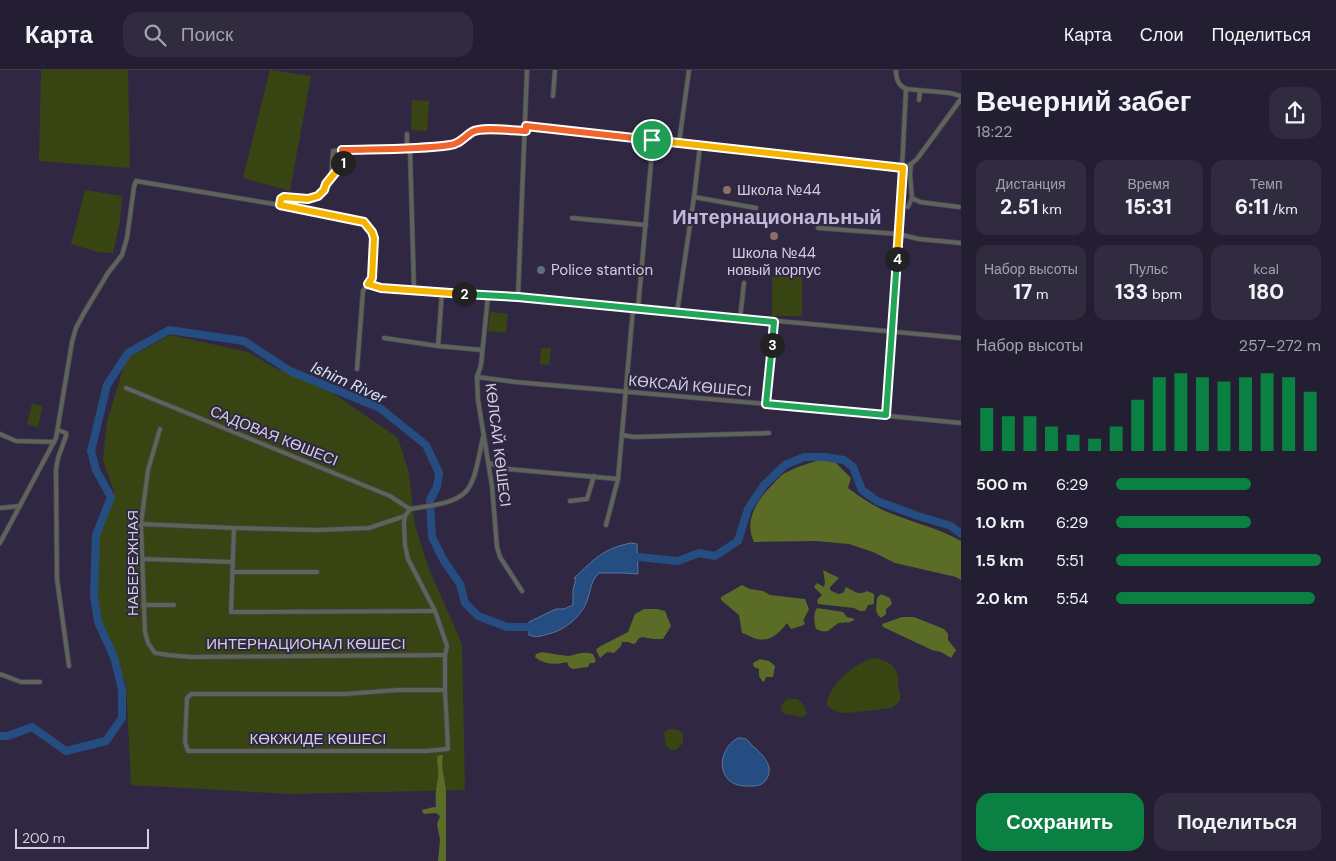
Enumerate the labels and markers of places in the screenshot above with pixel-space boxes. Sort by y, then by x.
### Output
pin [631,119,673,161]
pin: 1 [330,150,356,176]
place label: Школа №44 [737,180,821,200]
marker: Школа №44 [721,184,733,196]
marker: Школа №44 новый корпус [768,230,780,242]
place label: Школа №44 новый корпус [727,243,822,280]
pin: 4 [884,246,910,272]
place label: Police stantion [551,260,653,280]
marker: Police stantion [535,264,547,276]
pin: 2 [452,282,476,306]
pin: 3 [760,332,784,358]

